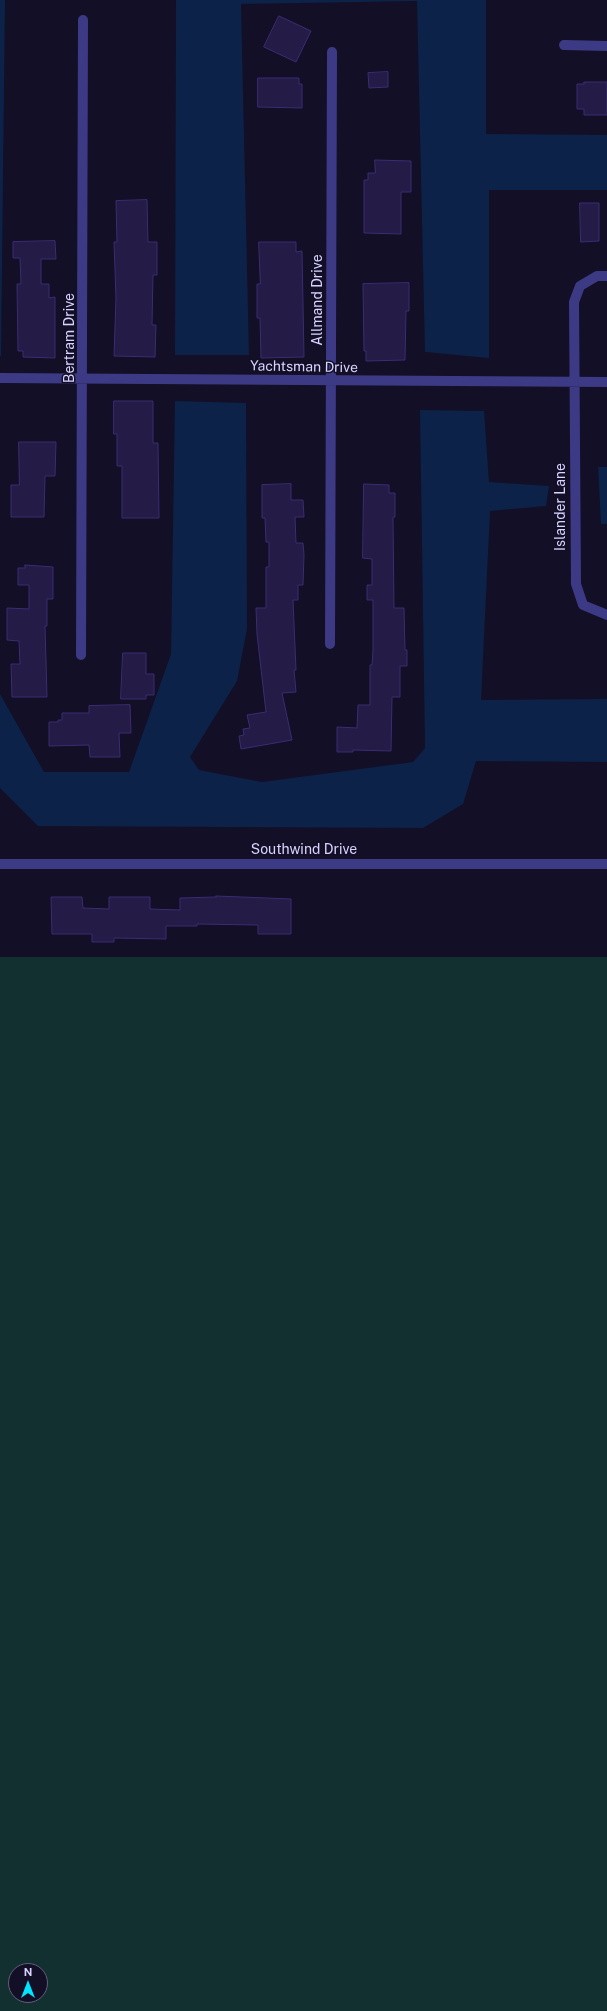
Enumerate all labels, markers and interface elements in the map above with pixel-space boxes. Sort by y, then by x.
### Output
street label: Allmand Drive [310,254,326,346]
street label: Bertram Drive [62,293,78,383]
street label: Yachtsman Drive [250,358,358,376]
street label: Islander Lane [553,463,569,551]
street label: Southwind Drive [251,842,357,858]
north arrow [8,1963,48,2003]
text: N [24,1966,32,1978]

